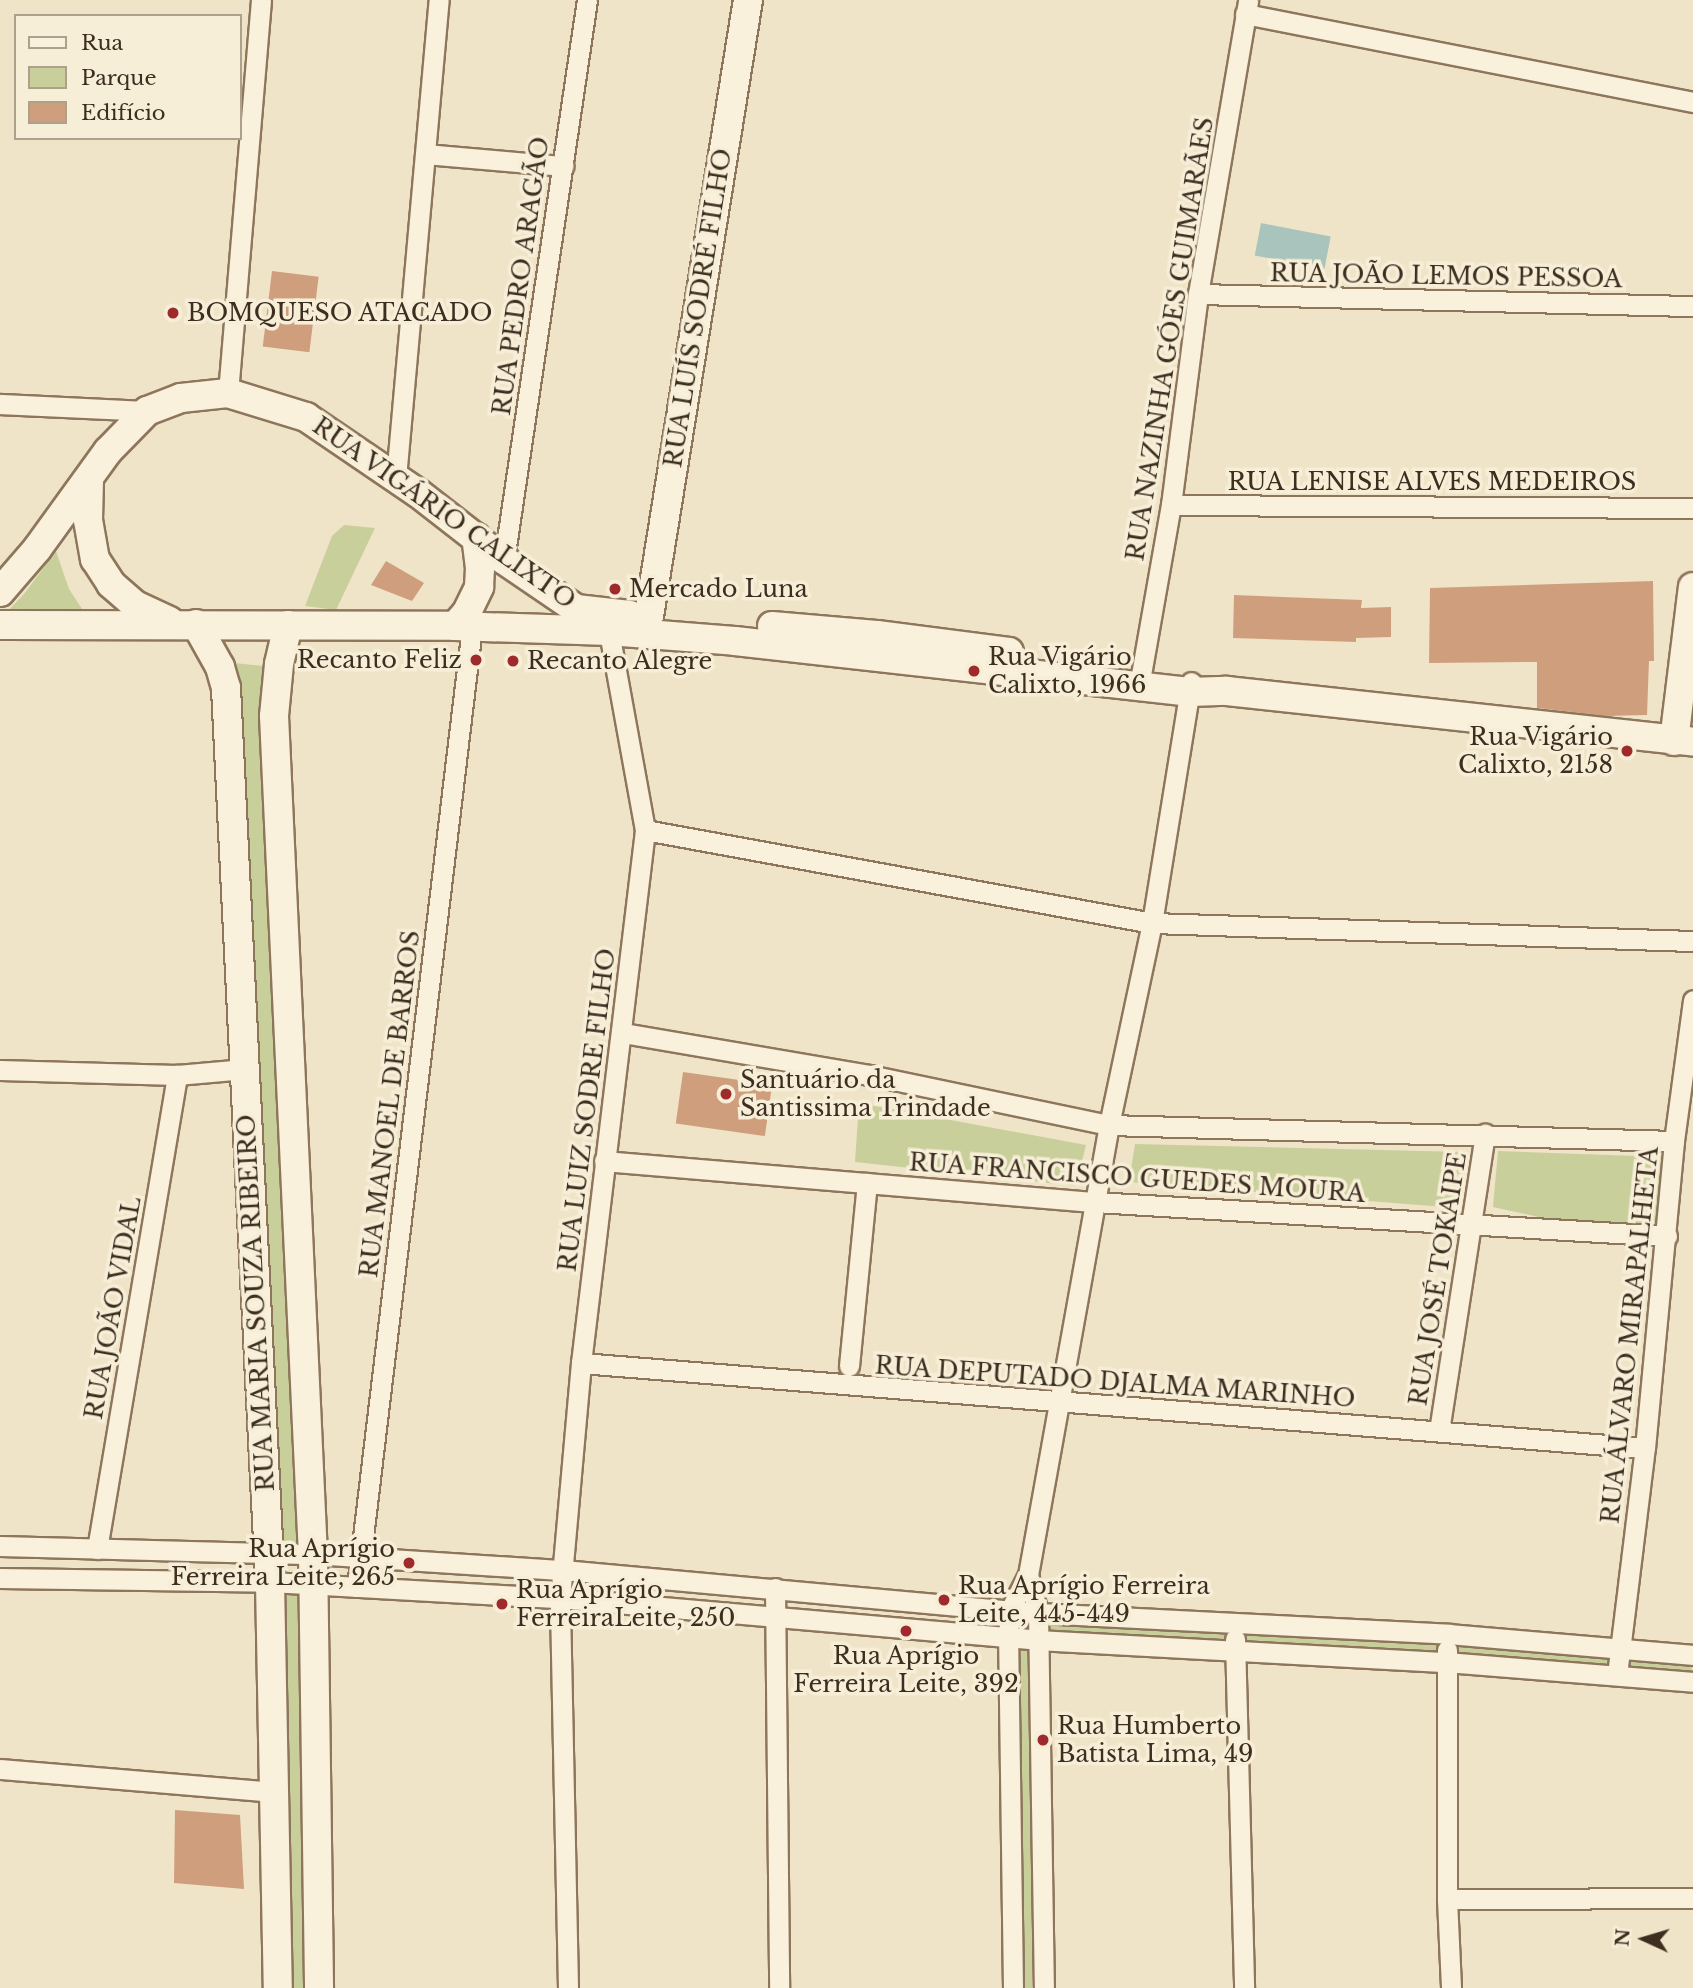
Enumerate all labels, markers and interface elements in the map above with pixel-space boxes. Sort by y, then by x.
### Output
legend [14,14,242,140]
text: Rua [81,30,123,56]
text: Parque [81,65,156,91]
text: Edifício [81,100,166,126]
street label: RUA NAZINHA GÓES GUIMARÃES [1121,114,1219,564]
street label: RUA PEDRO ARAGÃO [487,134,555,418]
street label: RUA LUÍS SODRÉ FILHO [658,146,738,470]
street label: RUA JOÃO LEMOS PESSOA [1269,259,1623,293]
place label: BOMQUESO ATACADO [187,299,493,327]
marker: BOMQUESO ATACADO [165,305,181,321]
street label: RUA VIGÁRIO CALIXTO [306,411,582,615]
street label: RUA LENISE ALVES MEDEIROS [1227,468,1637,496]
place label: Mercado Luna [629,575,808,603]
marker: Mercado Luna [607,581,623,597]
place label: Rua Vigário Calixto, 1966 [988,643,1146,699]
place label: Recanto Feliz [297,646,462,674]
place label: Recanto Alegre [527,647,713,675]
marker: Recanto Feliz [468,652,484,668]
marker: Recanto Alegre [505,653,521,669]
marker: Rua Vigário Calixto, 1966 [966,663,982,679]
place label: Rua Vigário Calixto, 2158 [1458,723,1613,779]
marker: Rua Vigário Calixto, 2158 [1619,743,1635,759]
street label: RUA MANOEL DE BARROS [354,928,426,1280]
street label: RUA LUIZ SODRE FILHO [553,946,621,1274]
place label: Santuário da Santissima Trindade [740,1066,992,1122]
marker: Santuário da Santissima Trindade [718,1086,734,1102]
street label: RUA MARIA SOUZA RIBEIRO [232,1112,280,1494]
street label: RUA ÁLVARO MIRAPALHETA [1596,1144,1664,1526]
street label: RUA FRANCISCO GUEDES MOURA [908,1148,1366,1208]
street label: RUA JOSÉ TOKAIPE [1404,1149,1472,1409]
street label: RUA JOÃO VIDAL [79,1194,147,1422]
street label: RUA DEPUTADO DJALMA MARINHO [873,1351,1357,1413]
place label: Rua Aprígio Ferreira Leite, 265 [170,1535,395,1591]
marker: Rua Aprígio Ferreira Leite, 265 [401,1555,417,1571]
place label: Rua Aprígio Ferreira Leite, 445-449 [958,1572,1211,1628]
place label: Rua Aprígio FerreiraLeite, 250 [516,1576,735,1632]
marker: Rua Aprígio Ferreira Leite, 445-449 [936,1592,952,1608]
marker: Rua Aprígio FerreiraLeite, 250 [494,1596,510,1612]
marker: Rua Aprígio Ferreira Leite, 392 [898,1623,914,1639]
place label: Rua Aprígio Ferreira Leite, 392 [793,1642,1019,1698]
place label: Rua Humberto Batista Lima, 49 [1057,1712,1254,1768]
marker: Rua Humberto Batista Lima, 49 [1035,1732,1051,1748]
north arrow [1609,1904,1679,1974]
text: N [1610,1928,1635,1947]

